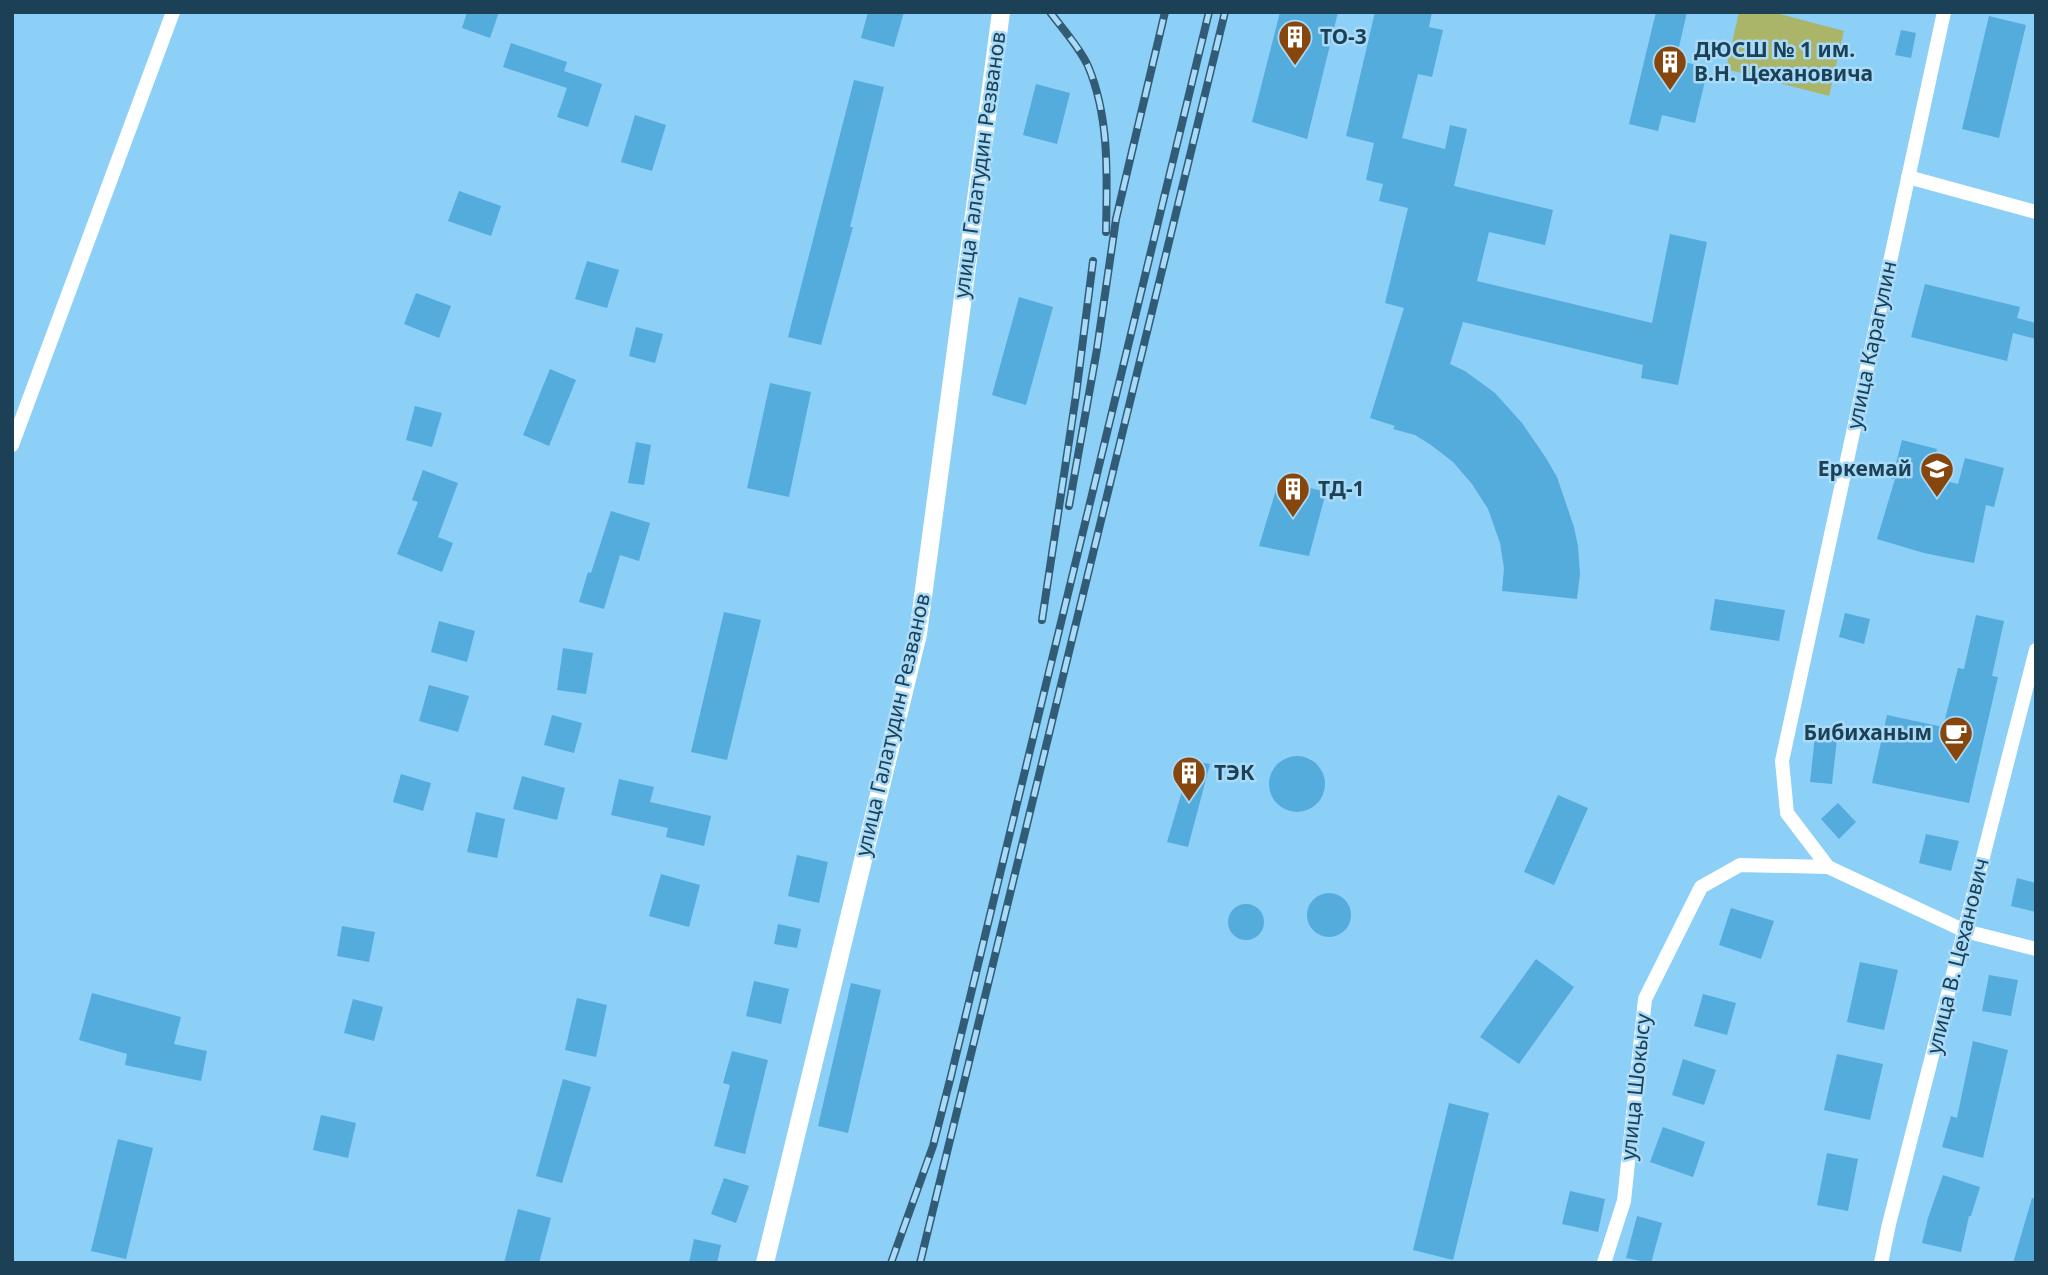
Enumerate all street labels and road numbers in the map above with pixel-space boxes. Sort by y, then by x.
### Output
street label: улица Галатудин Резванов [946,30,1012,300]
street label: улица Карагулин [1840,258,1903,431]
street label: улица Галатудин Резванов [848,591,936,859]
street label: улица В. Цеханович [1919,855,1995,1057]
street label: улица Шокысу [1613,1012,1657,1162]

